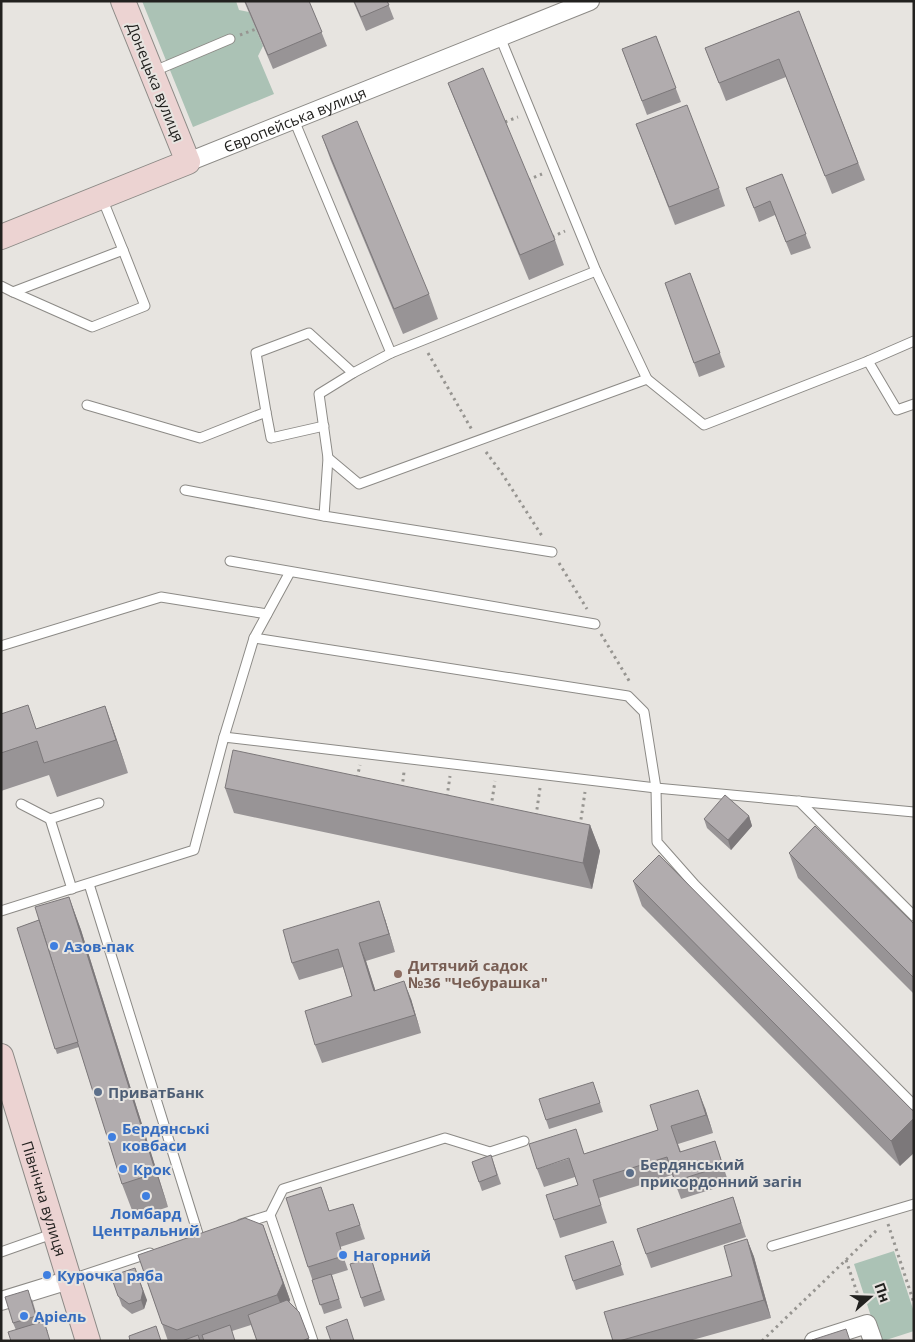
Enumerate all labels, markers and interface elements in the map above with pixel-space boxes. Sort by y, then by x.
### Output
street label: Донецька вулиця [123,19,189,145]
street label: Європейська вулиця [221,82,369,157]
place label: Азов-пак [64,936,135,956]
marker: Азов-пак [48,940,60,952]
place label: Дитячий садок №36 "Чебурашка" [408,955,548,992]
marker: Дитячий садок №36 "Чебурашка" [392,968,404,980]
place label: ПриватБанк [108,1082,205,1102]
marker: ПриватБанк [92,1086,104,1098]
place label: Бердянські ковбаси [122,1118,210,1155]
marker: Бердянські ковбаси [106,1131,118,1143]
street label: Північна вулиця [17,1138,72,1259]
place label: Бердянський прикордонний загін [640,1154,802,1191]
place label: Крок [133,1159,172,1179]
marker: Крок [117,1163,129,1175]
marker: Бердянський прикордонний загін [624,1167,636,1179]
marker: Ломбард Центральний [140,1190,152,1202]
place label: Ломбард Центральний [92,1203,200,1240]
place label: Нагорний [353,1245,431,1265]
marker: Нагорний [337,1249,349,1261]
place label: Курочка ряба [57,1265,163,1285]
marker: Курочка ряба [41,1269,53,1281]
north arrow [845,1272,895,1322]
text: Пн [870,1280,895,1305]
place label: Аріель [34,1306,86,1326]
marker: Аріель [18,1310,30,1322]

